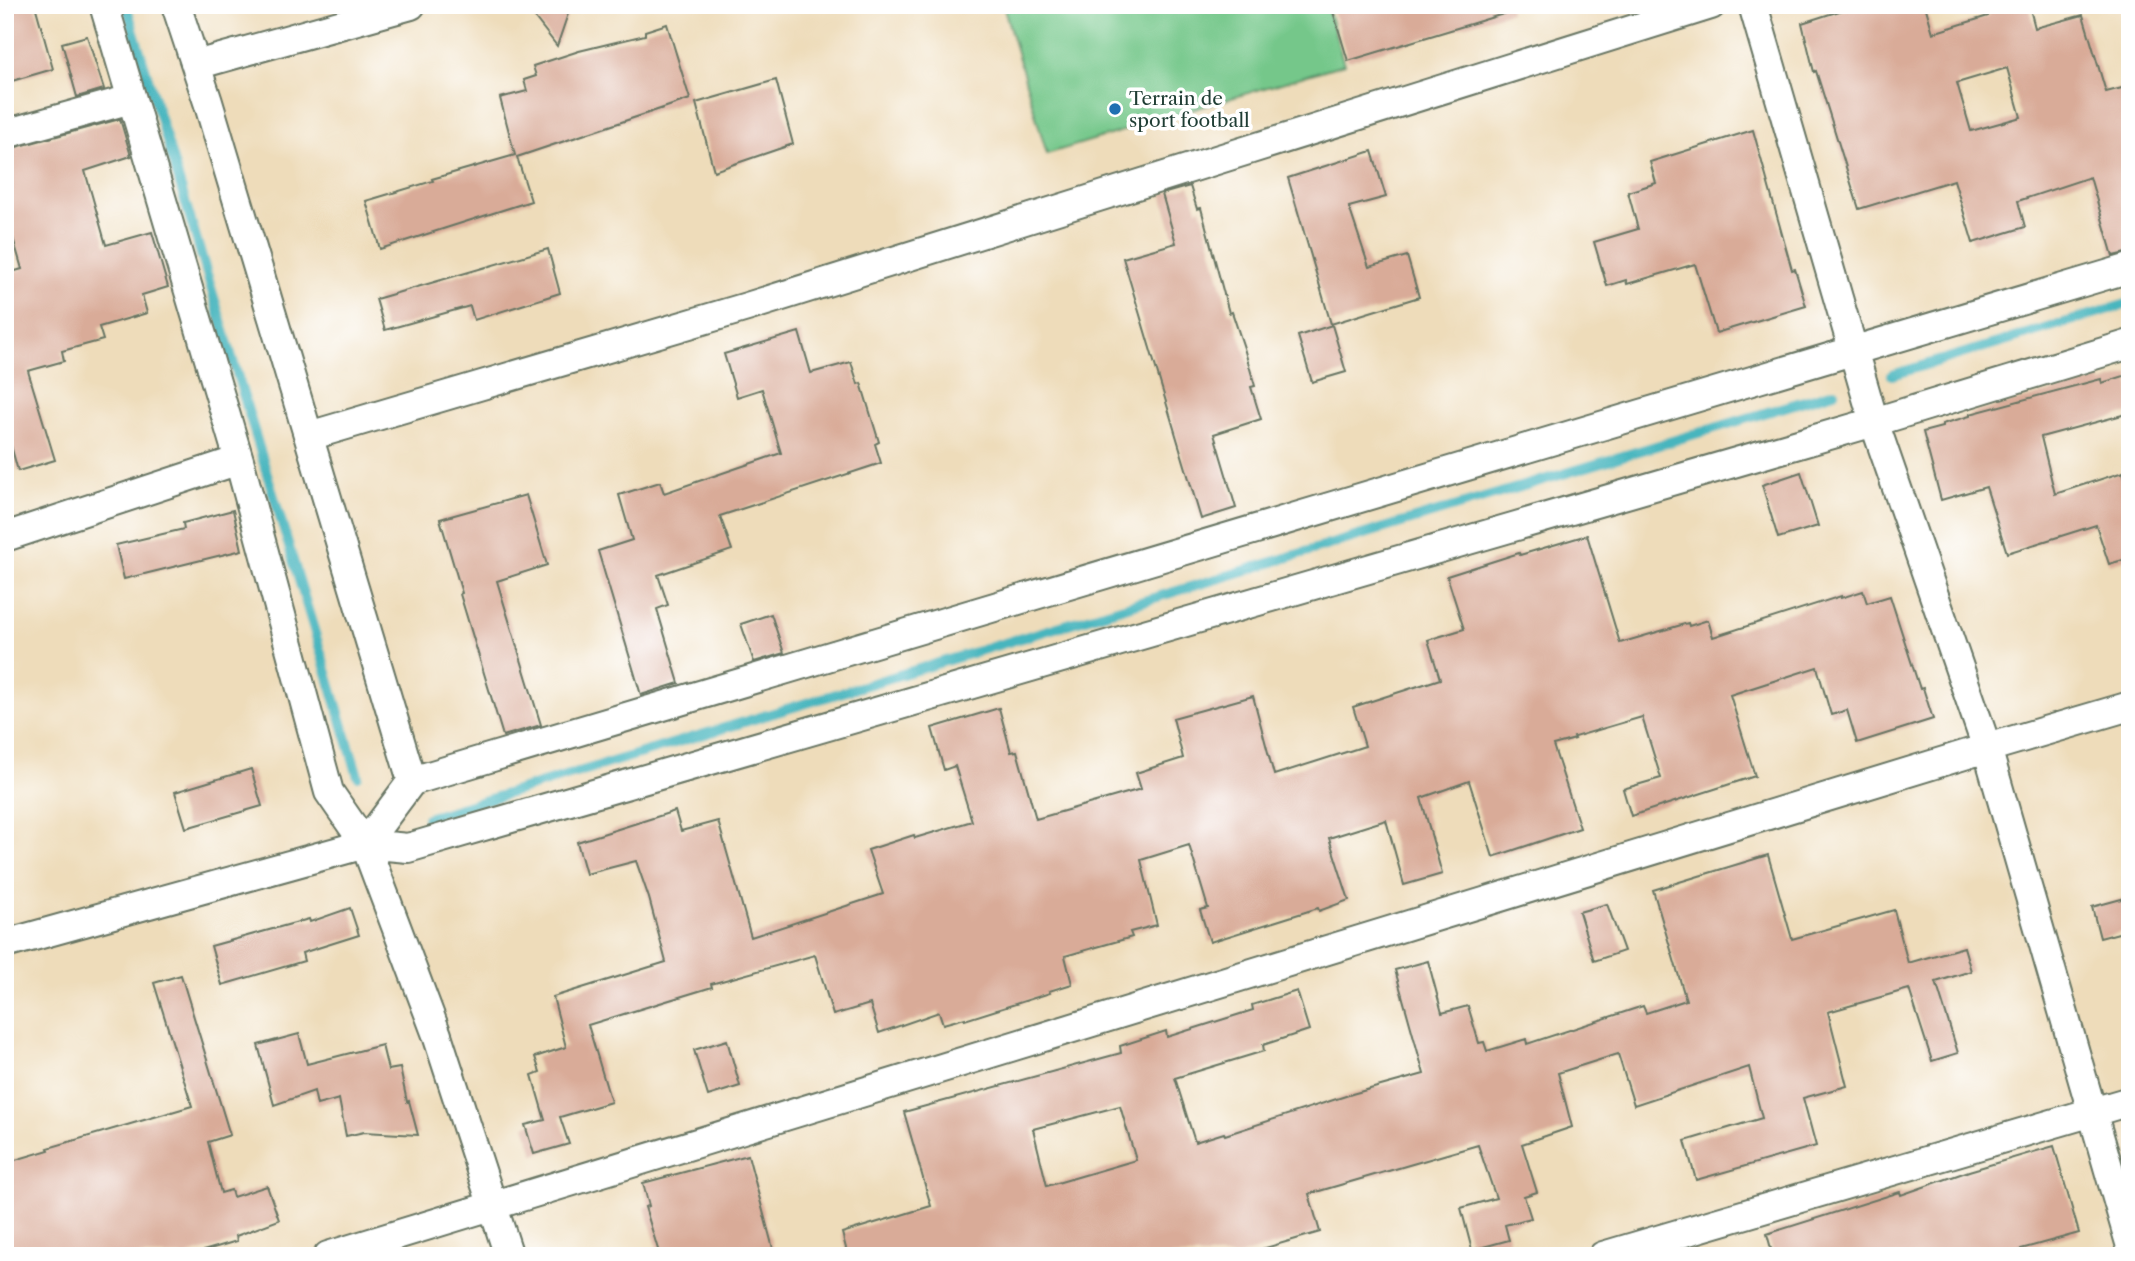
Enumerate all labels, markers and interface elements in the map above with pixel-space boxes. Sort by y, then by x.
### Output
place label: Terrain de sport football [1129,87,1250,132]
marker: Terrain de sport football [1107,101,1123,117]

